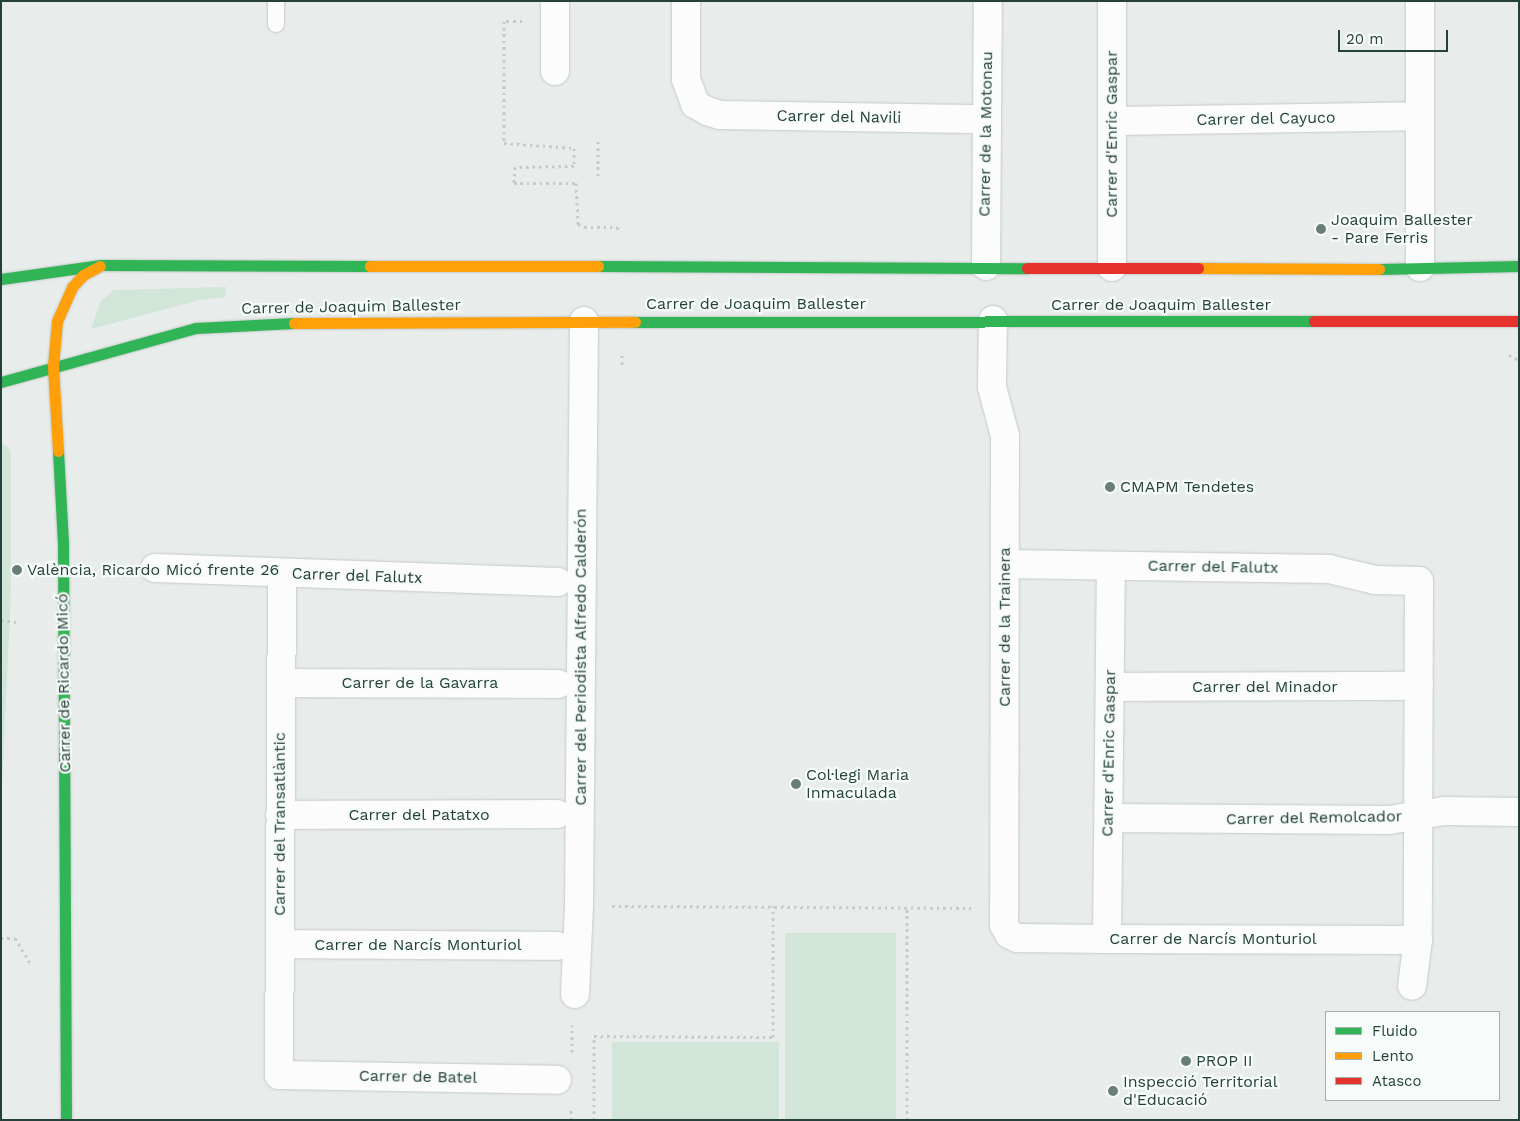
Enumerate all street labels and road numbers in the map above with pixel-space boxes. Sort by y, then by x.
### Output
street label: Carrer d'Enric Gaspar [1102,50,1122,218]
street label: Carrer de la Motonau [975,51,997,217]
street label: Carrer del Navili [776,106,902,128]
street label: Carrer del Cayuco [1196,108,1336,130]
street label: Carrer de Joaquim Ballester [646,294,866,314]
street label: Carrer de Joaquim Ballester [241,295,461,319]
street label: Carrer de Joaquim Ballester [1051,295,1271,315]
street label: Carrer del Periodista Alfredo Calderón [571,507,591,807]
street label: Carrer de la Trainera [995,547,1015,707]
street label: Carrer del Falutx [1147,556,1279,578]
street label: Carrer del Falutx [291,564,423,588]
street label: Carrer de Ricardo Micó [53,593,75,773]
street label: Carrer d'Enric Gaspar [1098,669,1120,837]
street label: Carrer de la Gavarra [341,673,499,693]
street label: Carrer del Minador [1192,677,1338,697]
street label: Carrer del Transatlàntic [270,731,290,917]
street label: Carrer del Patatxo [348,805,490,825]
street label: Carrer del Remolcador [1225,807,1403,829]
street label: Carrer de Narcís Monturiol [1109,929,1317,949]
street label: Carrer de Narcís Monturiol [314,935,522,955]
street label: Carrer de Batel [358,1066,478,1088]

